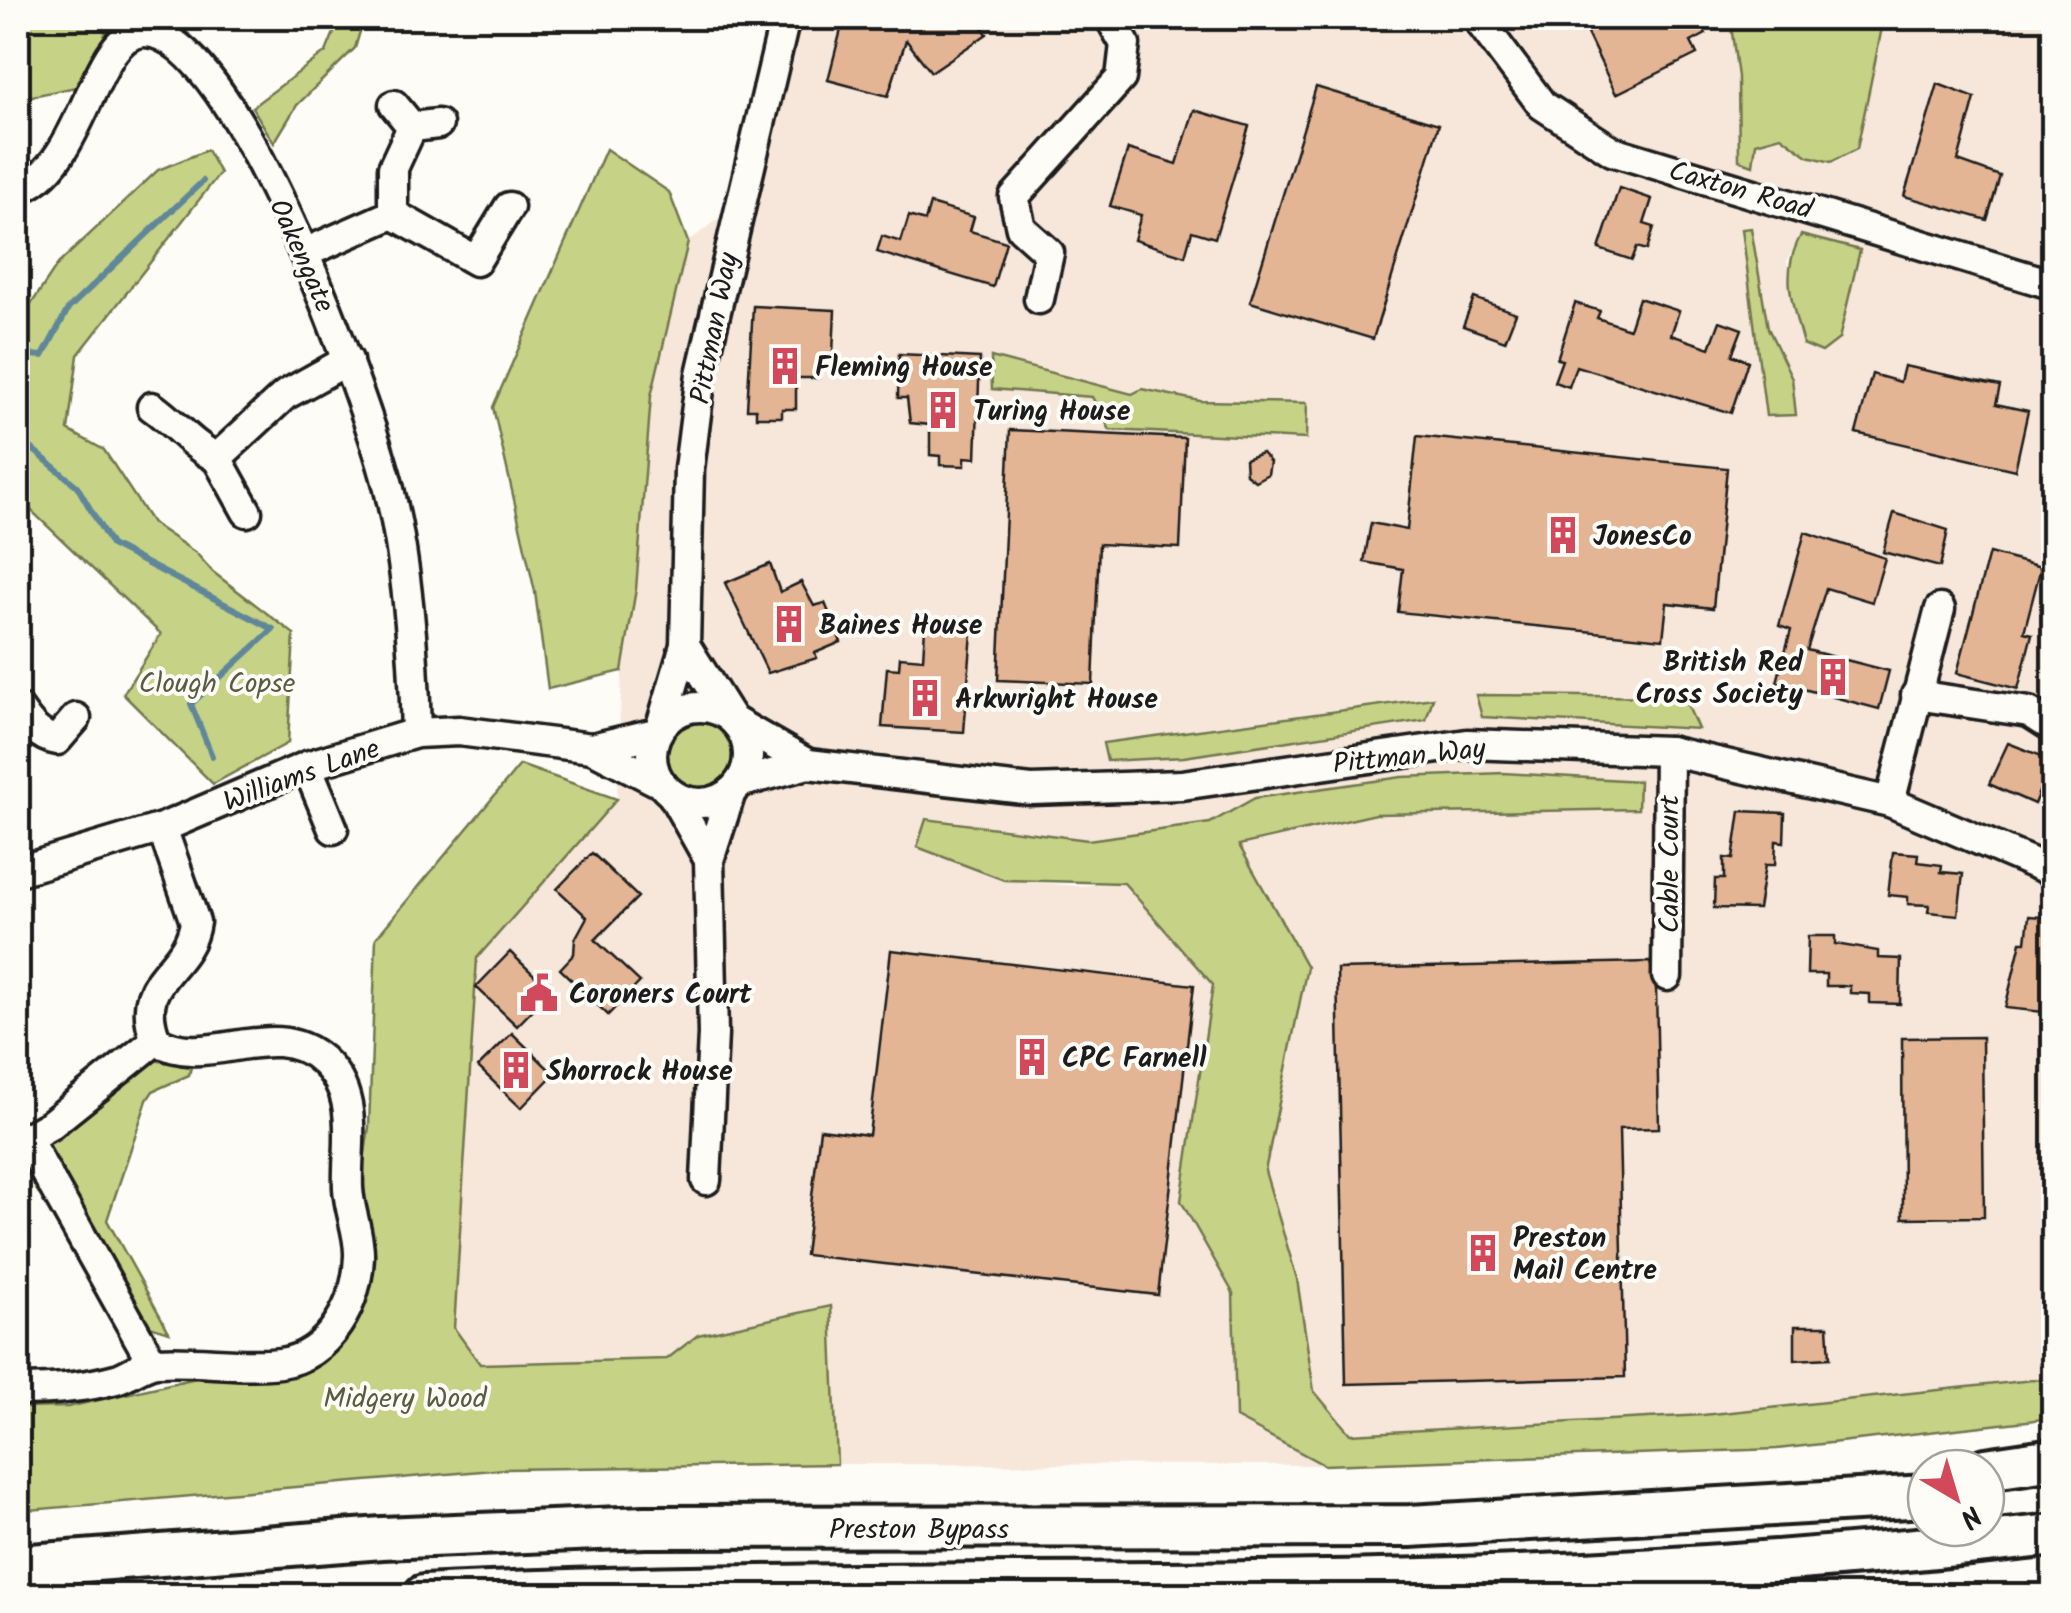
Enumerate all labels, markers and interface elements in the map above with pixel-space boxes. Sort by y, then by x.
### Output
street label: Caxton Road [1663,149,1818,234]
street label: Oakengate [256,192,346,321]
street label: Pittman Way [679,248,752,408]
building icon: Fleming House [764,345,806,387]
place label: Fleming House [815,346,993,391]
building icon: Turing House [922,389,964,431]
place label: Turing House [973,390,1131,435]
building icon: JonesCo [1542,514,1584,556]
place label: JonesCo [1593,515,1692,560]
building icon: Baines House [768,603,810,645]
place label: Baines House [819,604,983,649]
place label: British Red Cross Society [1636,641,1804,718]
building icon: British Red Cross Society [1812,656,1854,698]
park label: Clough Copse [139,662,296,707]
building icon: Arkwright House [904,677,946,719]
place label: Arkwright House [955,678,1158,723]
street label: Williams Lane [217,727,387,825]
street label: Pittman Way [1331,727,1489,788]
street label: Cable Court [1648,794,1693,933]
public building icon: Coroners Court [518,972,560,1014]
place label: Coroners Court [569,973,752,1018]
building icon: CPC Farnell [1011,1036,1053,1078]
place label: CPC Farnell [1062,1037,1207,1082]
building icon: Shorrock House [495,1049,537,1091]
place label: Shorrock House [546,1050,733,1095]
place label: Preston Mail Centre [1513,1217,1657,1294]
building icon: Preston Mail Centre [1462,1232,1504,1274]
park label: Midgery Wood [323,1377,488,1422]
north arrow [1906,1448,2006,1548]
text: N [1949,1493,1991,1539]
street label: Preston Bypass [829,1508,1009,1553]

